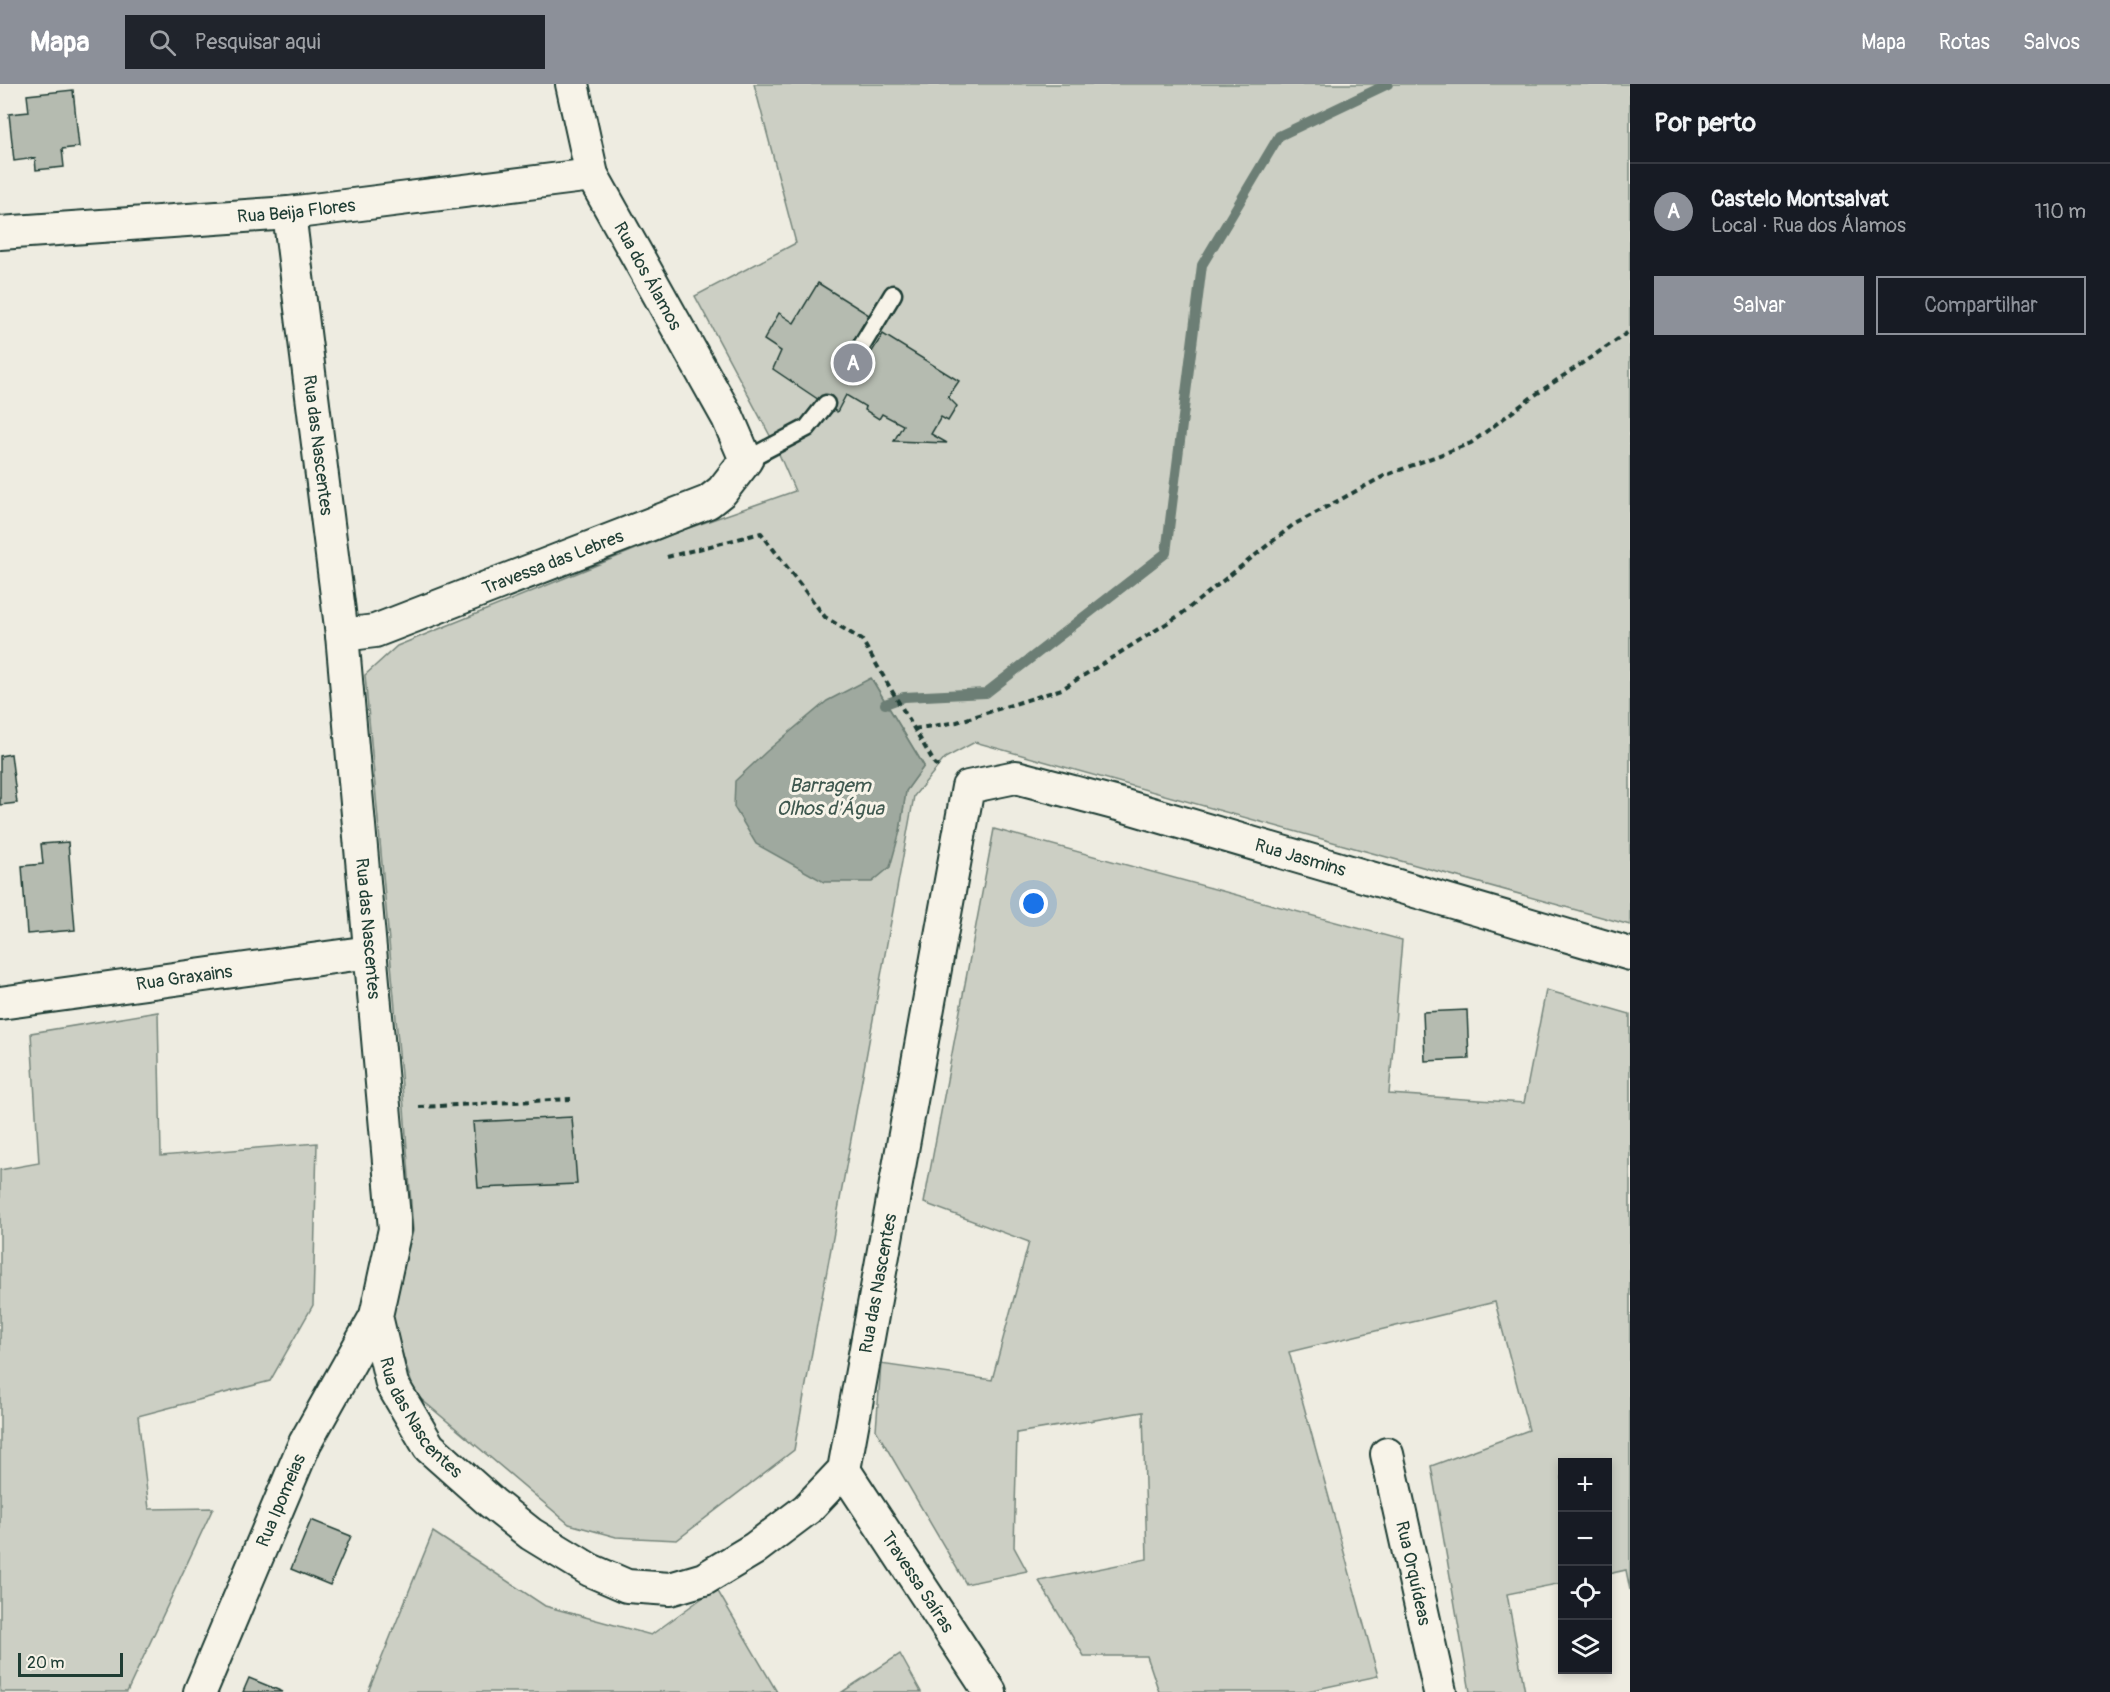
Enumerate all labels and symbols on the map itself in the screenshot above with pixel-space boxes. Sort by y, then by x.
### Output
street label: Rua Beija Flores [236,194,357,229]
street label: Rua dos Álamos [608,218,687,334]
pin: A [834,340,872,386]
street label: Rua das Nascentes [297,374,338,517]
street label: Travessa das Lebres [479,525,627,600]
water label: Barragem Olhos d'Água [776,773,885,821]
street label: Rua Jasmins [1252,834,1348,882]
street label: Rua das Nascentes [350,857,385,1000]
your location [1019,889,1048,918]
street label: Rua Graxains [135,960,234,996]
street label: Rua das Nascentes [854,1212,902,1355]
street label: Rua das Nascentes [374,1355,467,1483]
street label: Rua Ipomeias [251,1450,311,1551]
street label: Rua Orquídeas [1390,1519,1436,1628]
street label: Travessa Saíras [876,1527,959,1637]
scale bar [18,1650,123,1678]

